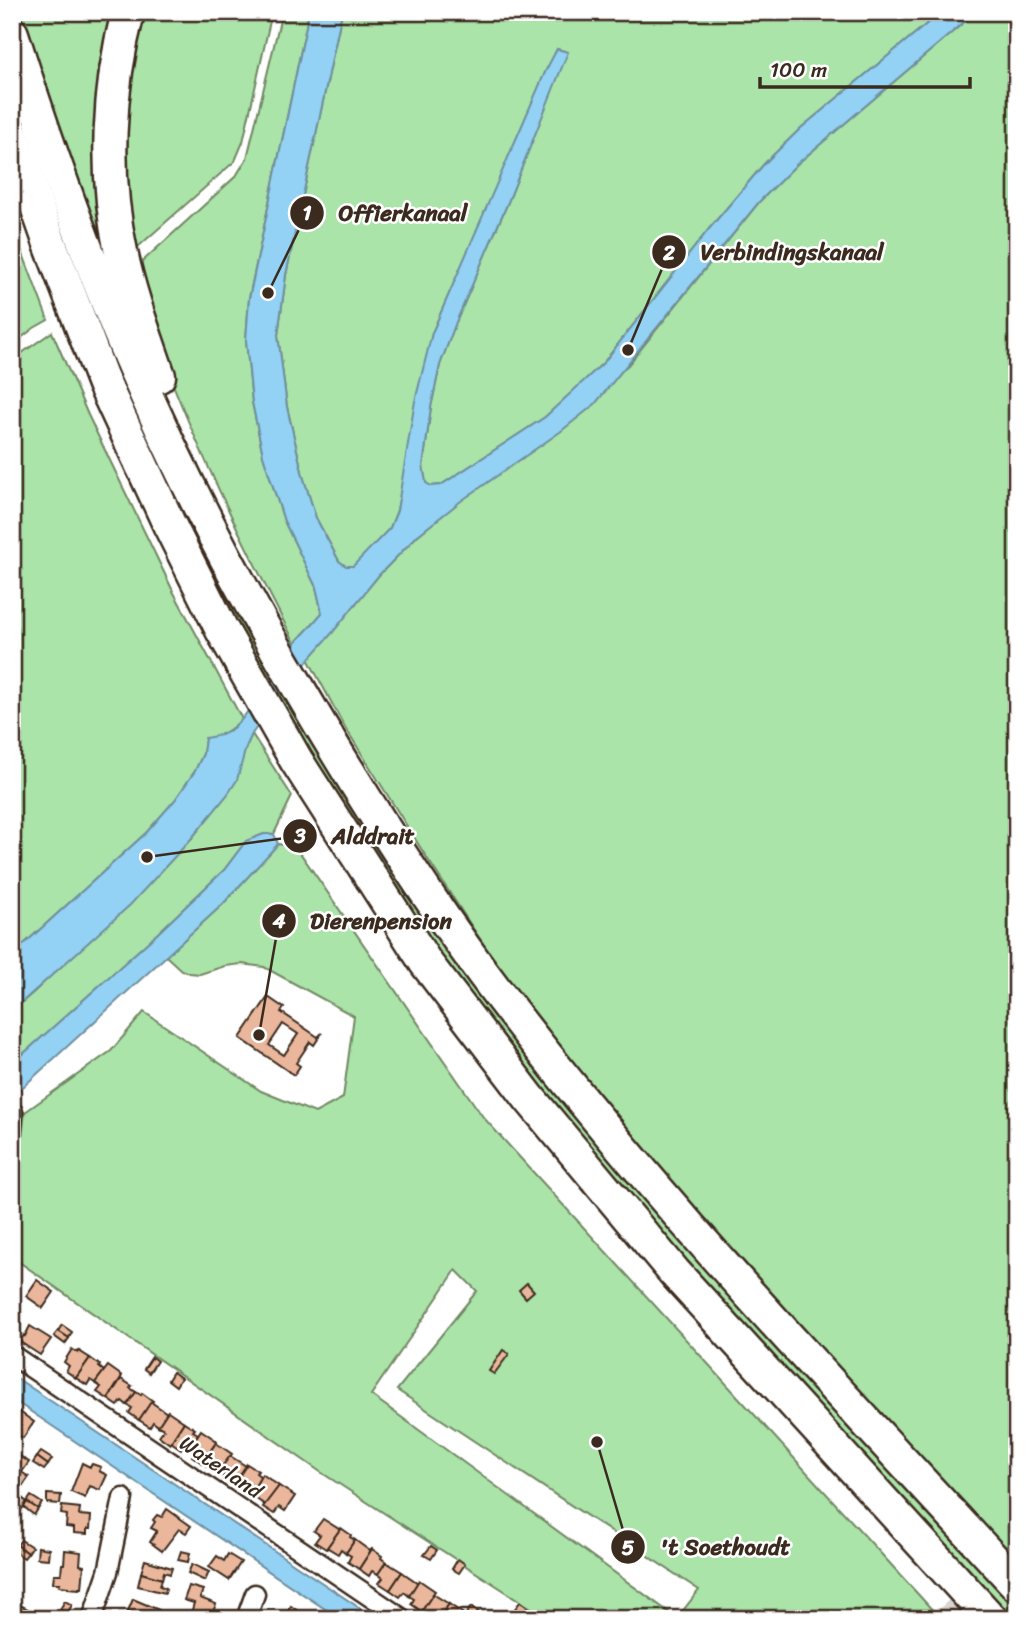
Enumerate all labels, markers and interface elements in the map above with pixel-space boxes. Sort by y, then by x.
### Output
scale bar [760,46,970,90]
text: 100 m [770,51,827,89]
callout: Offierkanaal [289,191,481,235]
text: Offierkanaal [339,193,469,234]
text: 1 [302,194,312,232]
callout: Verbindingskanaal [652,230,898,274]
text: Verbindingskanaal [700,232,885,273]
text: 2 [662,234,675,272]
callout: Alddrait [282,814,428,858]
text: Alddrait [330,816,415,857]
text: 3 [293,817,306,855]
callout: Dierenpension [261,899,466,943]
text: Dierenpension [310,901,453,942]
text: 4 [271,902,286,940]
street label: Waterland [171,1425,272,1510]
callout: 't Soethoudt [611,1525,804,1569]
text: 't Soethoudt [660,1527,790,1568]
text: 5 [622,1529,635,1567]

